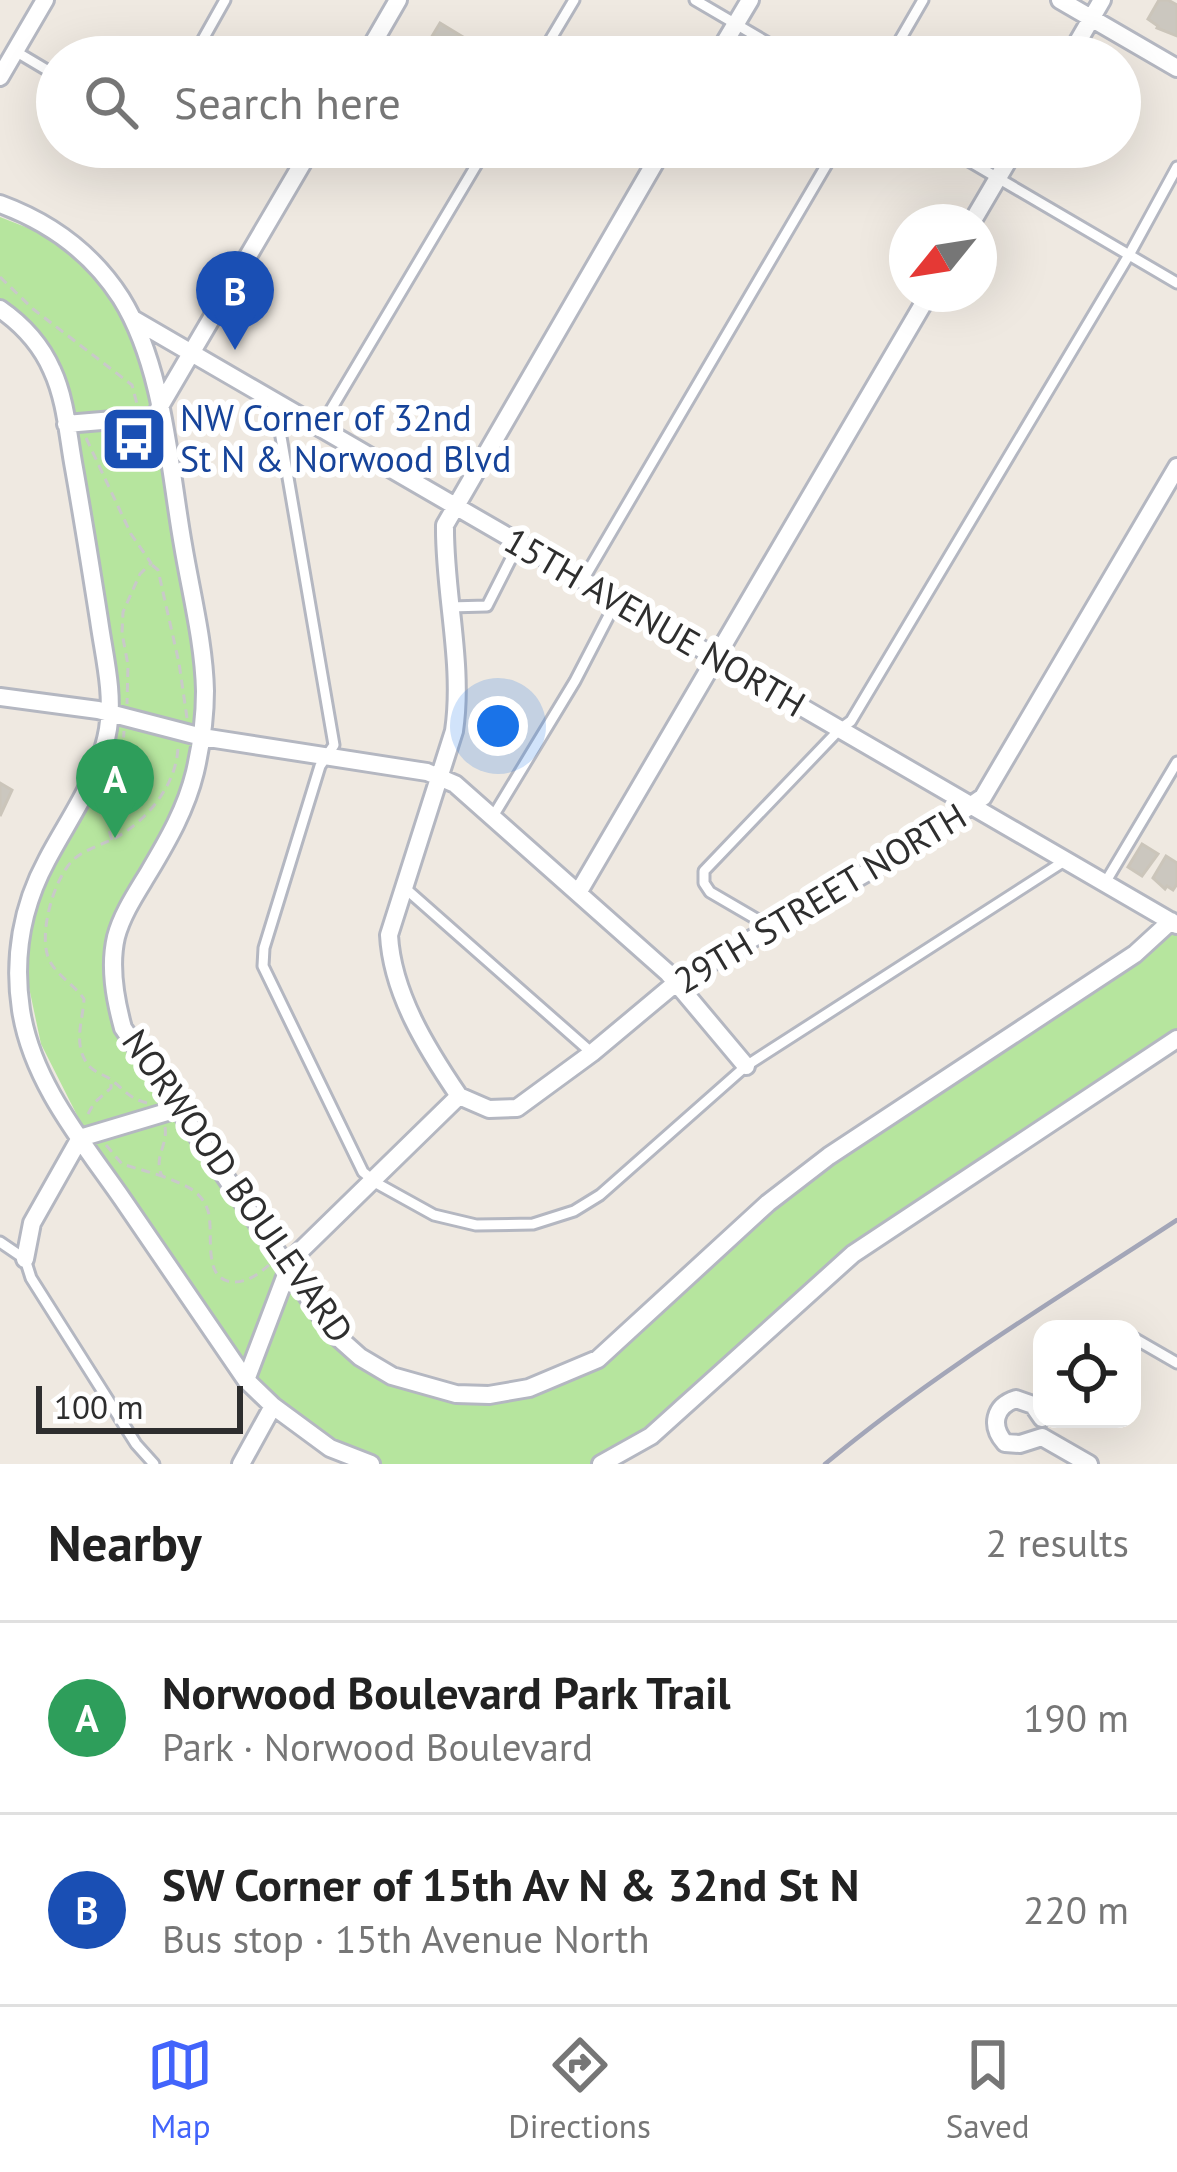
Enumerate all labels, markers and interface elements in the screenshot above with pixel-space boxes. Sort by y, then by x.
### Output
search box [36,36,1141,168]
icon: search [78,69,144,135]
text: Search here [174,73,401,131]
north arrow [889,204,997,312]
pin: B [196,251,274,350]
place label: NW Corner of 32nd St N & Norwood Blvd [180,394,511,482]
bus stop icon: NW Corner of 32nd St N & Norwood Blvd [99,404,169,474]
street label: 15TH AVENUE NORTH [496,516,814,727]
your location [468,696,528,756]
pin: A [76,739,154,838]
street label: 29TH STREET NORTH [665,792,974,1003]
street label: NORWOOD BOULEVARD [112,1020,364,1352]
map controls [1033,1320,1141,1428]
button: locate [1033,1320,1141,1428]
scale bar [36,1380,243,1433]
text: 100 m [54,1385,144,1428]
text: Nearby [48,1509,202,1575]
text: 2 results [986,1517,1129,1568]
text: Norwood Boulevard Park Trail [162,1663,731,1721]
text: A [75,1692,99,1743]
text: 190 m [1023,1692,1129,1743]
text: Park · Norwood Boulevard [162,1721,593,1772]
text: SW Corner of 15th Av N & 32nd St N [162,1855,859,1913]
text: B [75,1884,99,1935]
text: 220 m [1023,1884,1129,1935]
text: Bus stop · 15th Avenue North [162,1913,650,1964]
tab: Map [147,2032,213,2147]
tab: Directions [508,2032,651,2147]
tab: Saved [946,2032,1030,2147]

